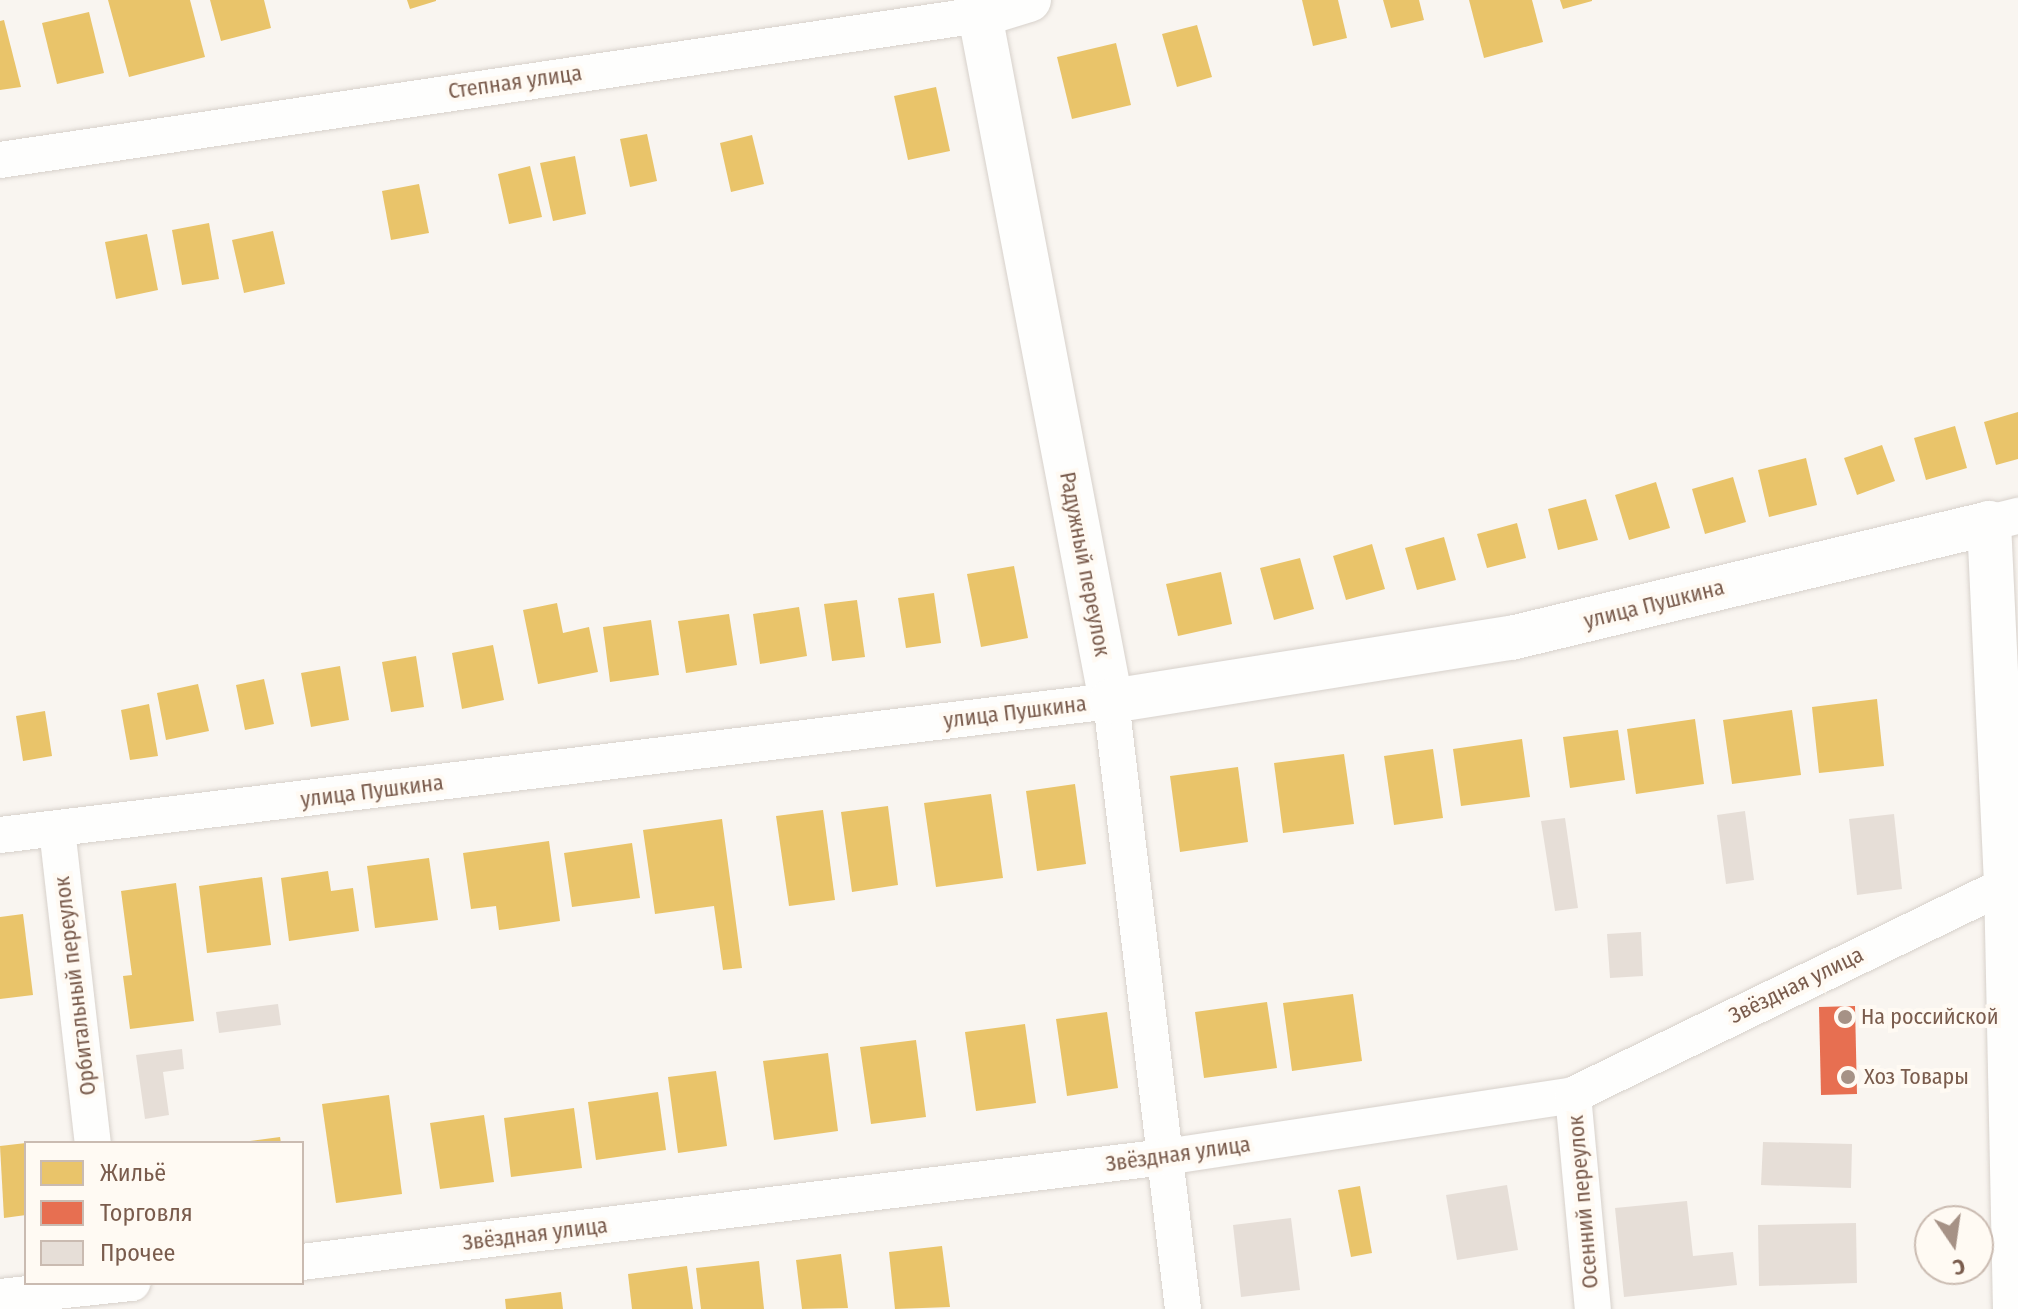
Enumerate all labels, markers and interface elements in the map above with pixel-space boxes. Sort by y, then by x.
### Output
street label: Степная улица [446,60,584,104]
street label: Радужный переулок [1054,470,1116,658]
street label: улица Пушкина [1581,574,1727,634]
street label: улица Пушкина [942,690,1088,734]
street label: улица Пушкина [299,769,445,813]
street label: Орбитальный переулок [48,875,102,1097]
street label: Звёздная улица [1725,941,1867,1029]
place label: На российской [1861,1004,1999,1030]
marker: На российской [1836,1008,1854,1026]
place label: Хоз Товары [1864,1064,1969,1090]
marker: Хоз Товары [1839,1068,1857,1086]
street label: Осенний переулок [1562,1114,1604,1290]
street label: Звёздная улица [1104,1131,1252,1177]
legend [24,1141,304,1285]
text: Жильё [100,1159,166,1187]
text: Торговля [100,1199,193,1227]
north arrow [1914,1205,1994,1285]
street label: Звёздная улица [461,1212,609,1256]
text: Прочее [100,1239,175,1267]
text: С [1950,1252,1968,1281]

